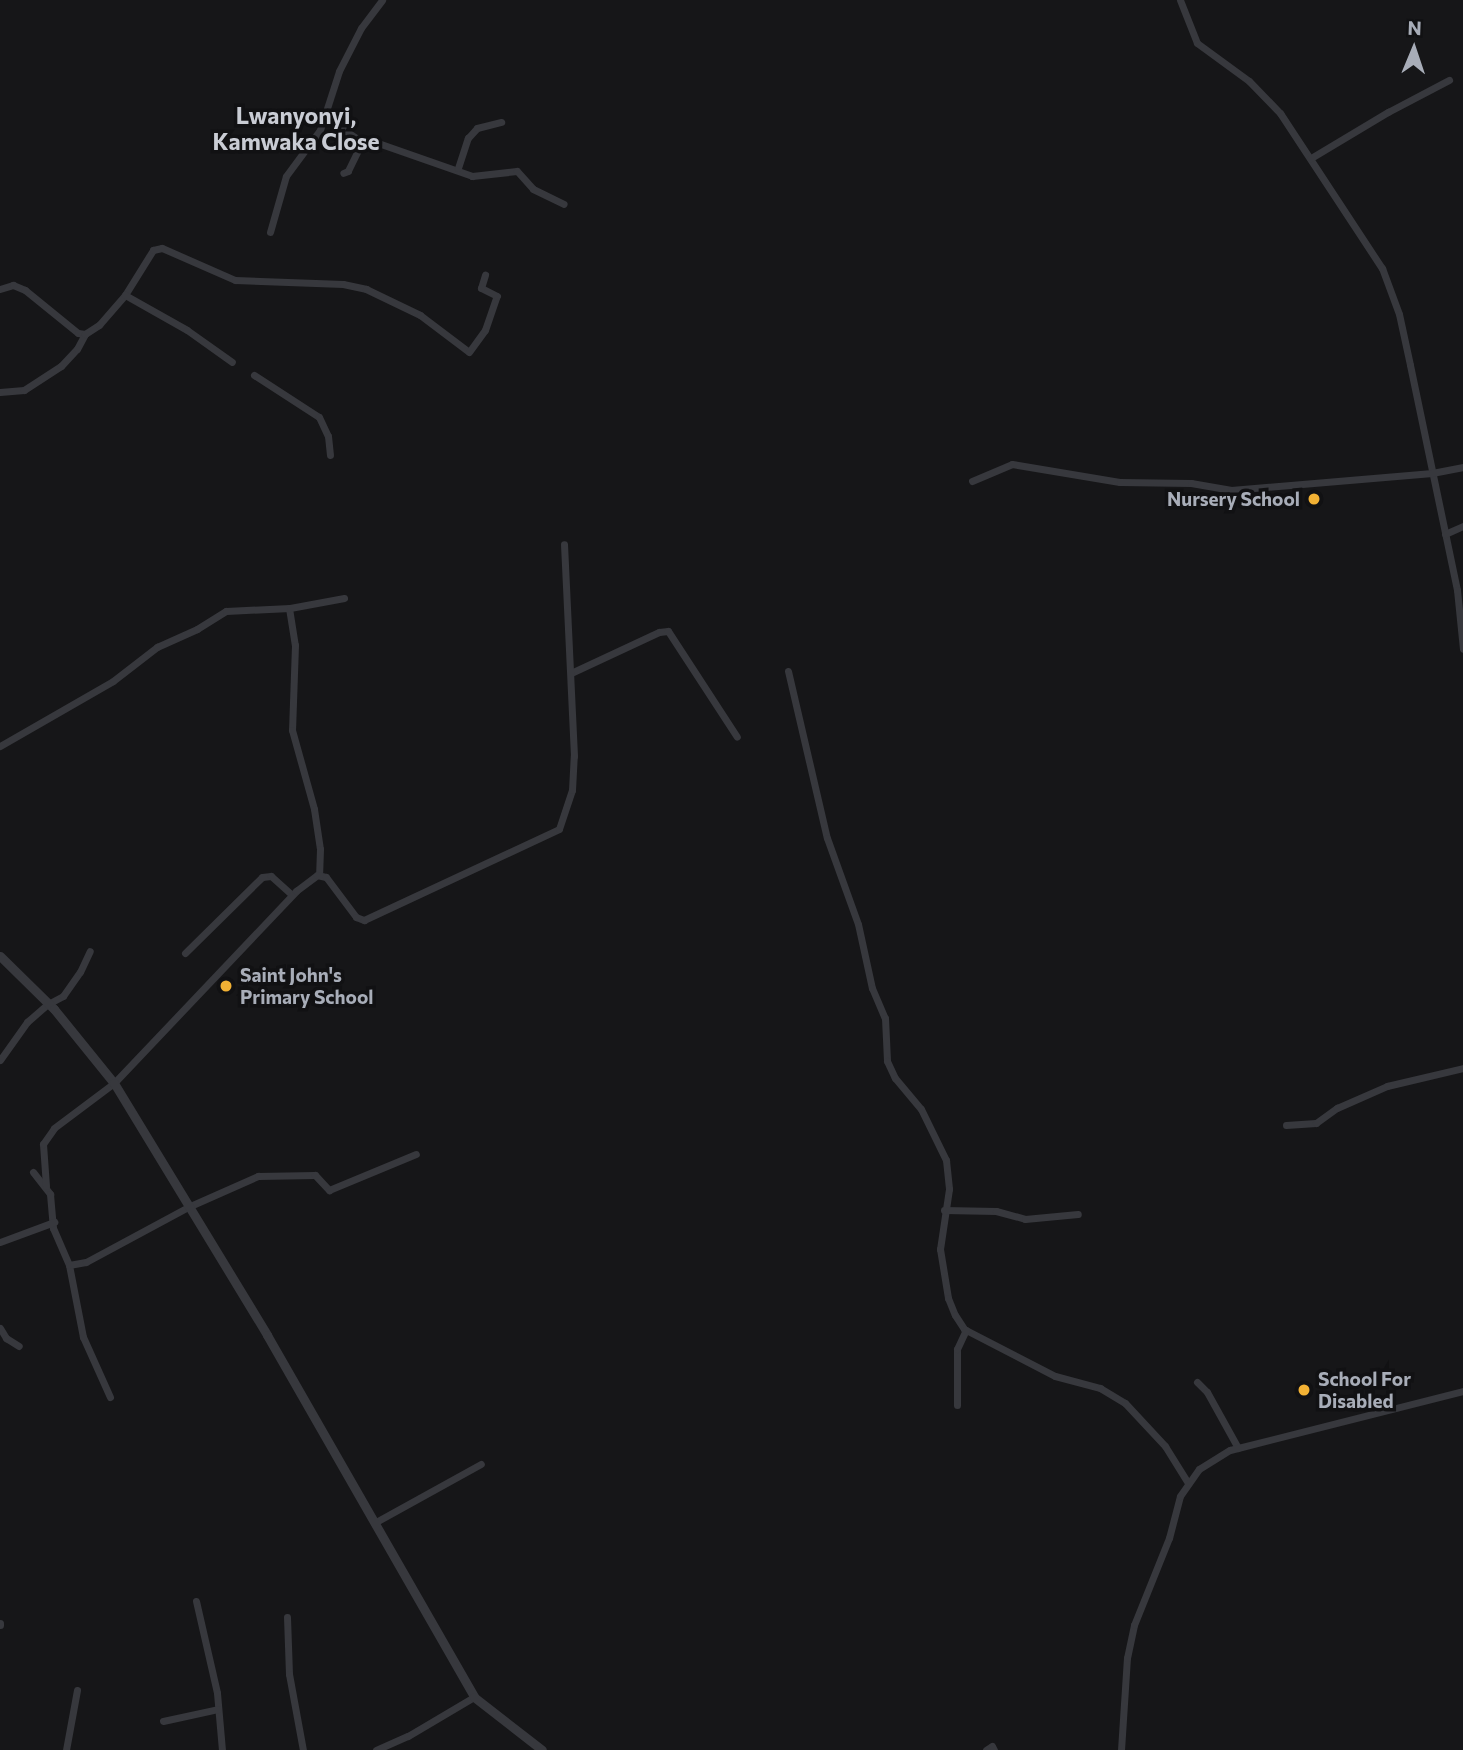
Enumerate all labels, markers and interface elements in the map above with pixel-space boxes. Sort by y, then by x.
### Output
north arrow [1379,14,1449,84]
text: N [1407,16,1422,39]
district label: Lwanyonyi, Kamwaka Close [213,101,379,155]
place label: Nursery School [1167,488,1300,510]
marker: Nursery School [1306,491,1322,507]
place label: Saint John's Primary School [240,964,373,1008]
marker: Saint John's Primary School [218,978,234,994]
place label: School For Disabled [1318,1368,1411,1412]
marker: School For Disabled [1296,1382,1312,1398]

